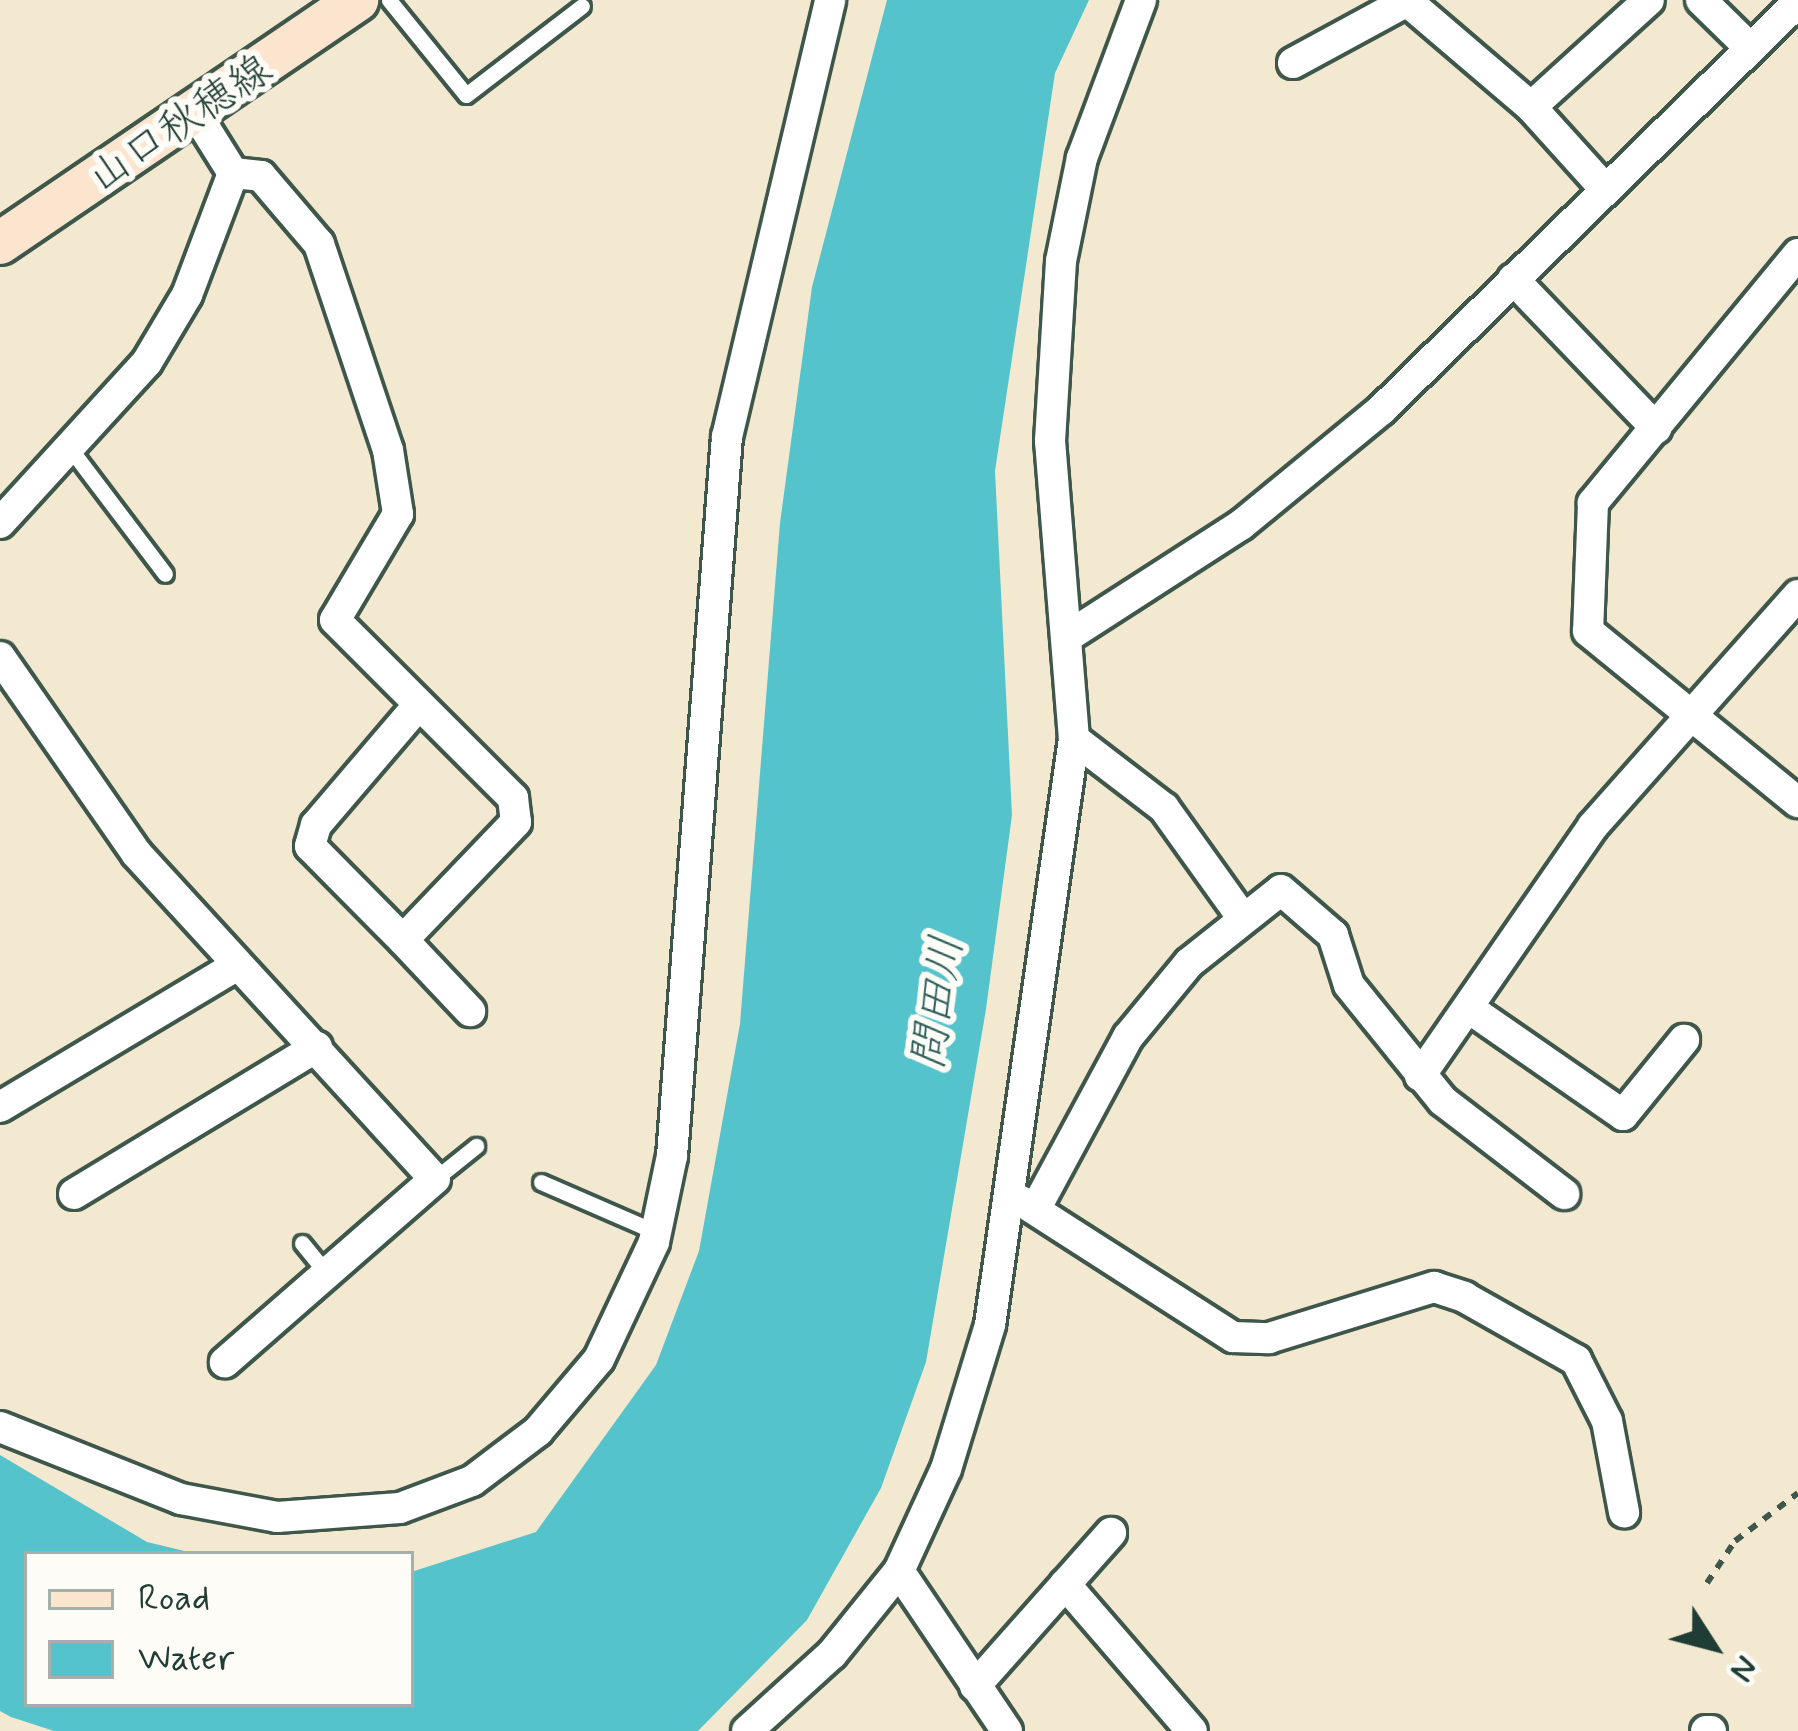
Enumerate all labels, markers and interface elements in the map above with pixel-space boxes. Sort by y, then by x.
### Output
street label: 山口秋穂線 [80,45,282,205]
water label: 問田川 [902,932,976,1074]
legend [24,1551,414,1707]
text: Road [138,1576,210,1623]
north arrow [1654,1587,1774,1707]
text: Water [138,1636,234,1683]
text: N [1719,1646,1767,1690]

